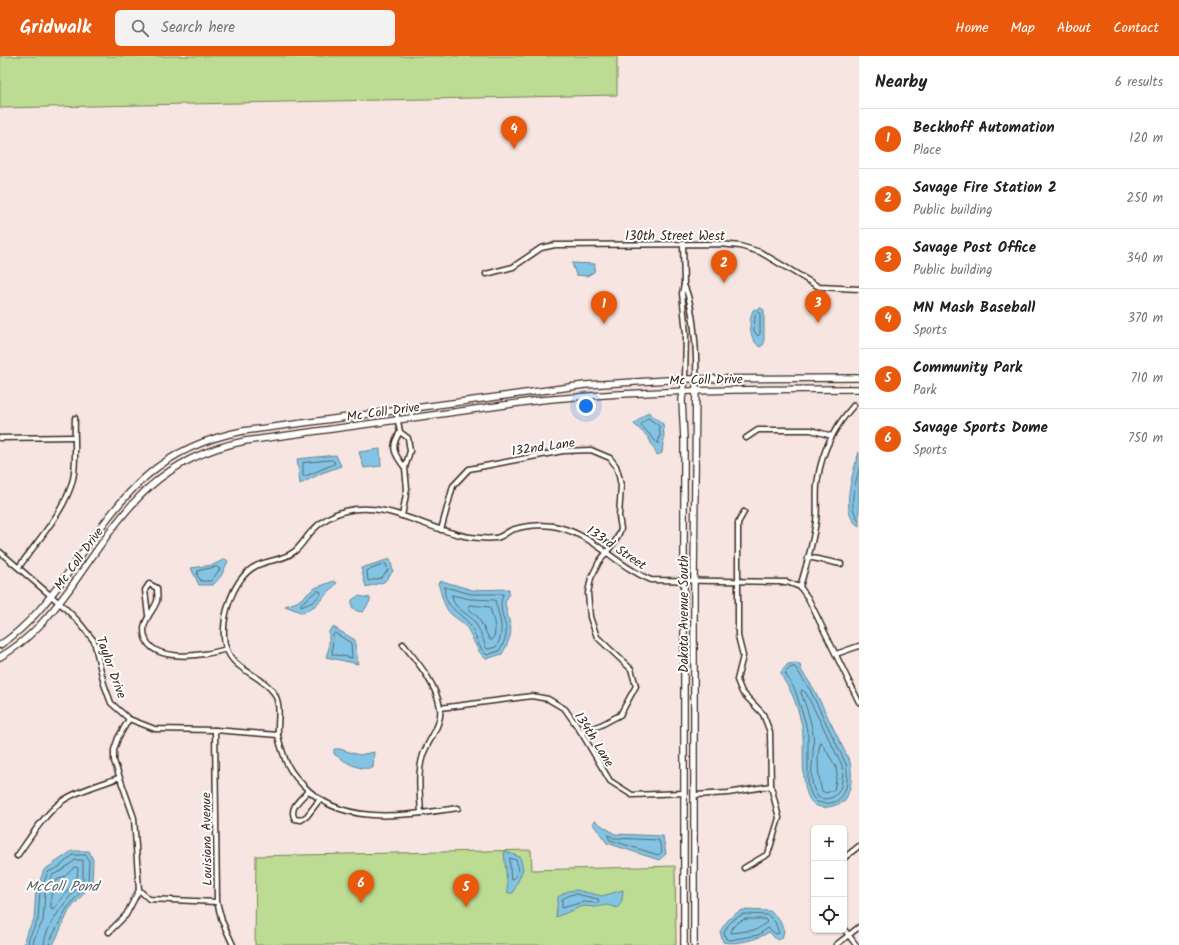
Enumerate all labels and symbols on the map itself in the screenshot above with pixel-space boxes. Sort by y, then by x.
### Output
pin: 4 [501,116,527,149]
street label: 130th Street West [625,226,726,247]
pin: 2 [711,250,737,283]
pin: 3 [805,290,831,323]
pin: 1 [591,291,617,324]
street label: Mc Coll Drive [669,369,743,392]
your location [576,396,596,416]
street label: Mc Coll Drive [345,397,421,428]
street label: 132nd Lane [510,433,576,462]
street label: 133rd Street [582,521,651,576]
street label: Mc Coll Drive [49,523,109,595]
street label: Dakota Avenue South [674,555,695,673]
street label: Taylor Drive [90,633,132,702]
street label: 134th Lane [568,708,619,772]
street label: Louisiana Avenue [196,792,219,886]
pin: 6 [348,870,374,903]
pin: 5 [453,874,479,907]
water label: McColl Pond [26,876,101,898]

